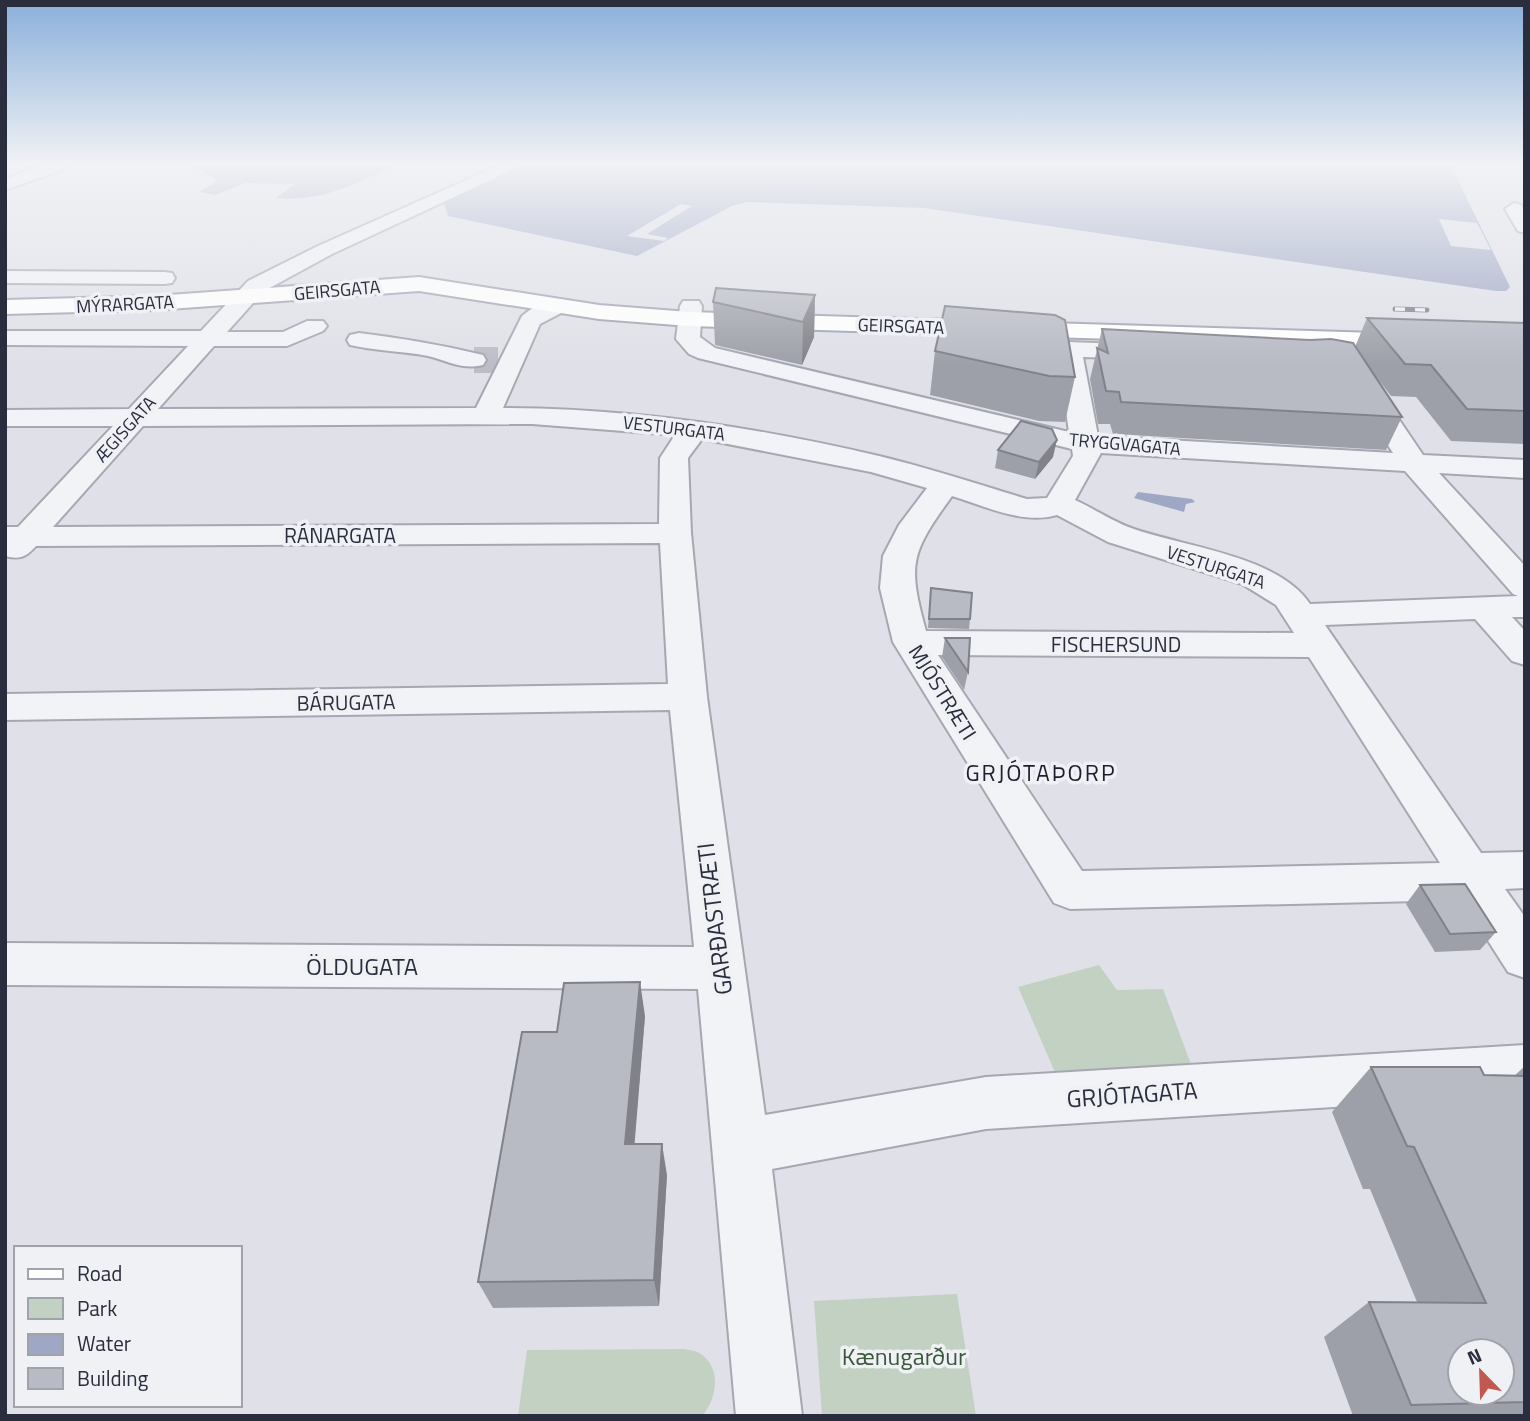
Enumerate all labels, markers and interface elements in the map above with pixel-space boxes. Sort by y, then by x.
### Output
street label: GEIRSGATA [293,273,382,307]
street label: MÝRARGATA [75,288,175,320]
street label: GEIRSGATA [857,311,945,341]
street label: ÆGISGATA [88,390,162,468]
street label: VESTURGATA [621,408,727,448]
street label: TRYGGVAGATA [1068,426,1182,462]
street label: RÁNARGATA [284,519,396,551]
street label: VESTURGATA [1163,538,1269,596]
street label: FISCHERSUND [1051,628,1181,660]
street label: MJÓSTRÆTI [901,638,985,746]
street label: BÁRUGATA [296,685,396,719]
district label: GRJÓTAÞORP [965,755,1117,790]
street label: GARÐASTRÆTI [687,841,741,997]
street label: ÖLDUGATA [306,948,418,984]
street label: GRJÓTAGATA [1065,1071,1199,1117]
legend [14,1246,242,1407]
text: Road [77,1257,122,1289]
text: Park [77,1292,117,1324]
text: Water [77,1327,131,1359]
north arrow [1446,1337,1516,1407]
park label: Kænugarður [842,1338,966,1374]
text: N [1462,1340,1486,1372]
text: Building [77,1362,149,1394]

